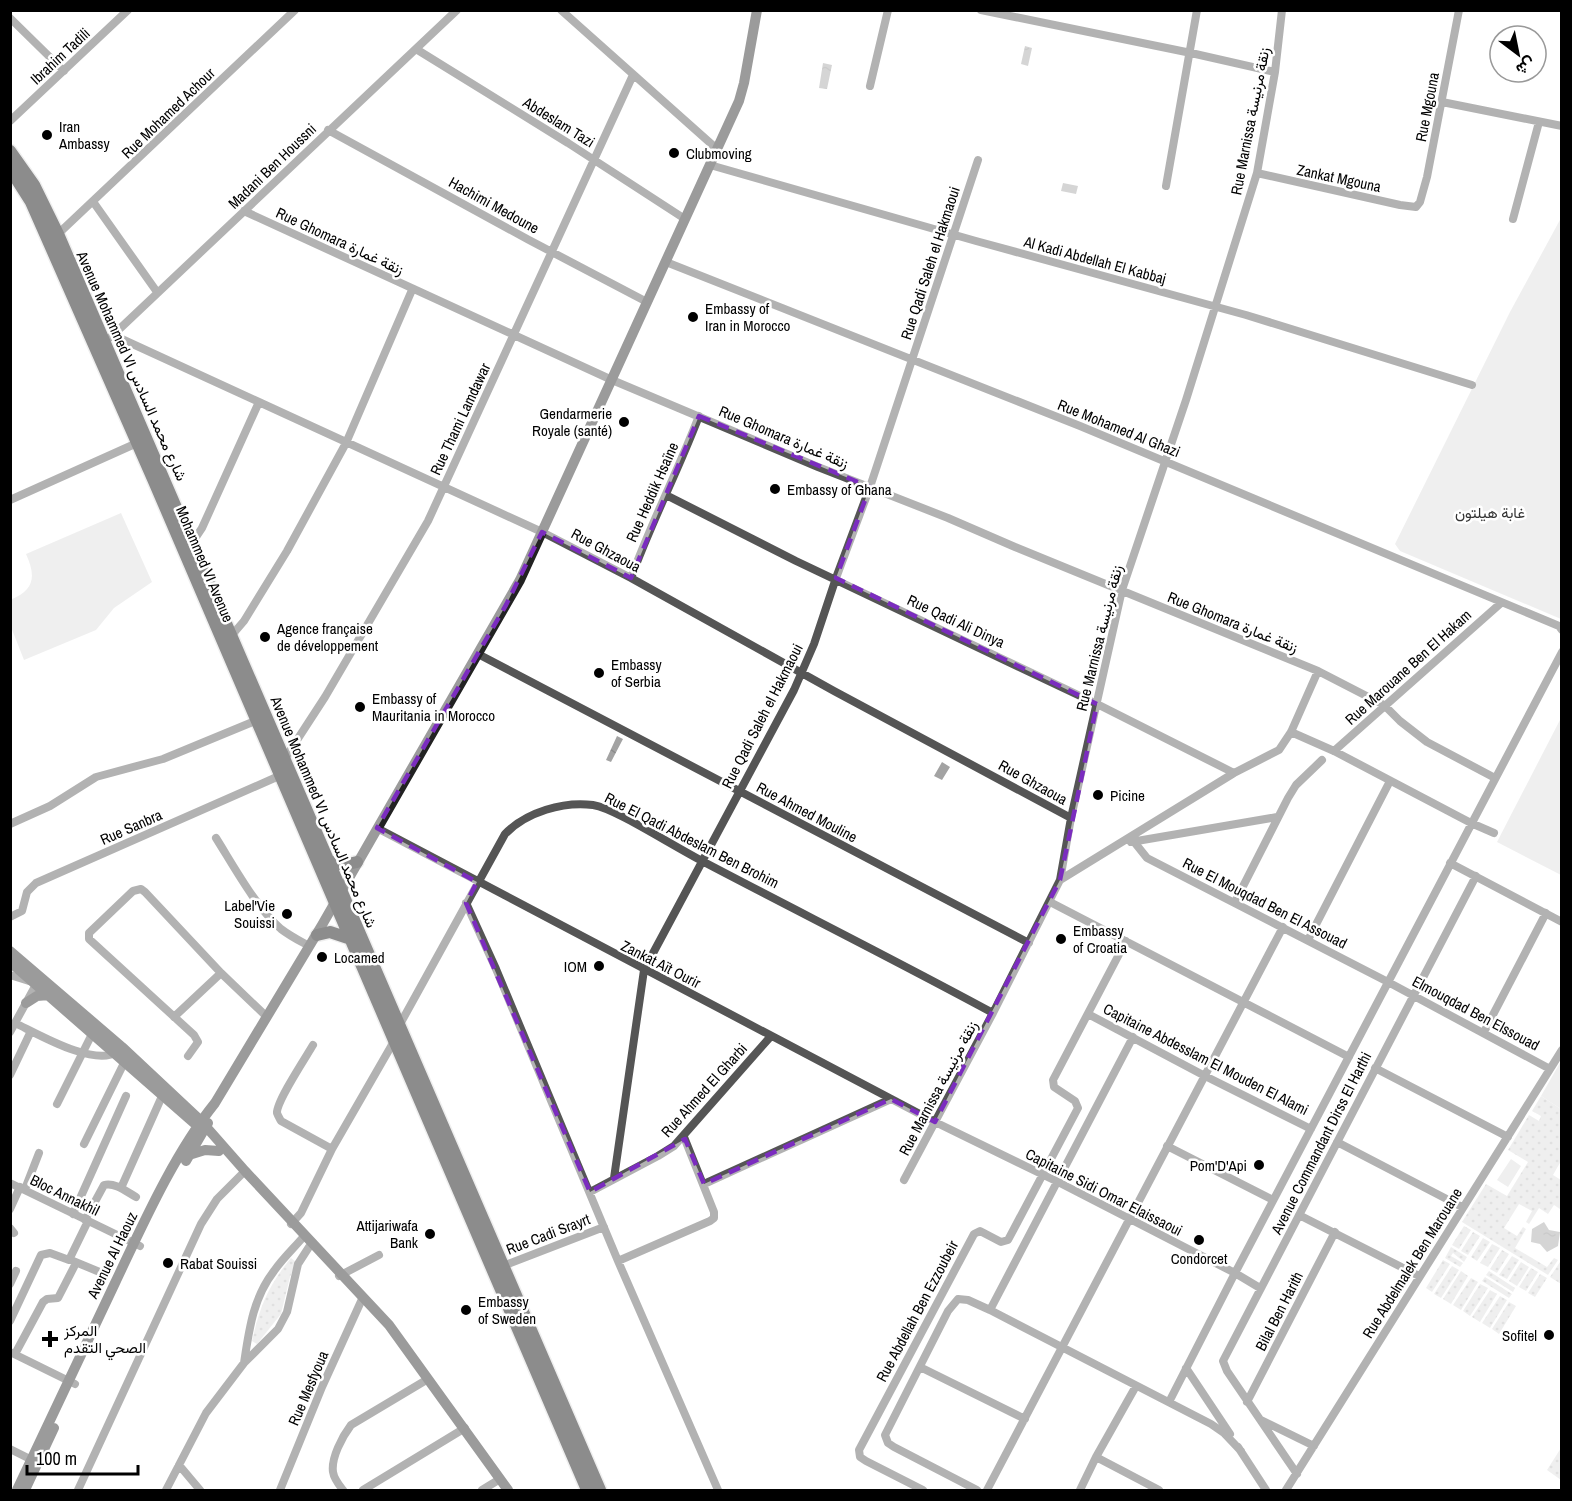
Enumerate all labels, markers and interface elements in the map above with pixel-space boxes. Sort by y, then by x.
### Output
street label: Ibrahim Tadili [26,23,94,89]
north arrow [1488,24,1548,84]
street label: Rue Marnissa زنقة مرنيسة [1225,45,1275,197]
text: ش [1512,52,1540,81]
street label: Rue Mohamed Achour [117,63,219,163]
street label: Rue Mgouna [1410,70,1444,144]
street label: Abdeslam Tazi [518,91,599,152]
place label: Iran Ambassy [58,116,110,154]
street label: Madani Ben Houssni [223,119,321,213]
marker: Iran Ambassy [40,128,54,142]
place label: Clubmoving [686,143,752,164]
marker: Clubmoving [667,146,681,160]
street label: Zankat Mgouna [1295,159,1383,197]
street label: Hachimi Medoune [445,171,543,239]
street label: Rue Qadi Saleh el Hakmaoui [895,184,965,342]
street label: Rue Ghomara زنقة غمارة [273,202,407,280]
street label: Al Kadi Abdellah El Kabbaj [1021,231,1168,289]
street label: Avenue Mohammed VI شارع محمد السادس [70,247,192,485]
place label: Embassy of Iran in Morocco [705,298,791,336]
marker: Embassy of Iran in Morocco [686,310,700,324]
street label: Rue Thami Lamdawar [425,360,495,478]
street label: Rue Mohamed Al Ghazi [1055,394,1183,462]
street label: Rue Ghomara زنقة غمارة [716,400,852,474]
place label: Gendarmerie Royale (santé) [532,403,612,441]
marker: Gendarmerie Royale (santé) [617,415,631,429]
street label: Rue Heddik Hsaïne [621,439,683,545]
place label: Embassy of Ghana [787,479,892,500]
marker: Embassy of Ghana [768,482,782,496]
park label: غابة هيلتون [1455,502,1525,523]
street label: Mohammed VI Avenue [171,503,239,625]
street label: Rue Ghzaoua [568,523,645,577]
street label: Rue Marnissa زنقة مرنيسة [1071,563,1127,713]
street label: Rue Ghomara زنقة غمارة [1165,586,1301,658]
street label: Rue Qadi Ali Dinya [904,589,1008,653]
street label: Rue Marouane Ben El Hakam [1340,605,1476,729]
place label: Agence française de développement [276,618,379,656]
marker: Agence française de développement [258,630,272,644]
street label: Rue Qadi Saleh el Hakmaoui [716,640,808,792]
place label: Embassy of Serbia [611,654,662,692]
marker: Embassy of Serbia [592,666,606,680]
place label: Embassy of Mauritania in Morocco [372,688,495,726]
street label: Avenue Mohammed VI شارع محمد السادس [264,692,382,931]
marker: Embassy of Mauritania in Morocco [353,700,367,714]
street label: Rue Ghzaoua [995,754,1071,810]
street label: Rue Ahmed Mouline [753,777,861,848]
place label: Picine [1110,785,1145,806]
street label: Rue El Qadi Abdeslam Ben Brohim [601,787,783,893]
marker: Picine [1091,788,1105,802]
street label: Rue Sanbra [97,804,165,850]
street label: Rue El Mouqdad Ben El Assouad [1179,852,1351,954]
place label: Label'Vie Souissi [224,895,275,933]
marker: Label'Vie Souissi [280,907,294,921]
place label: Embassy of Croatia [1073,920,1127,958]
marker: Embassy of Croatia [1054,932,1068,946]
street label: Zankat Aït Ourir [618,935,704,993]
place label: Locamed [334,947,385,968]
marker: Locamed [315,950,329,964]
place label: IOM [564,956,587,977]
marker: IOM [592,959,606,973]
street label: Elmouqdad Ben Elssouad [1409,971,1543,1055]
street label: Capitaine Abdesslam El Mouden El Alami [1100,998,1312,1120]
street label: Rue Marnissa زنقة مرنيسة [894,1017,982,1159]
street label: Rue Ahmed El Gharbi [656,1039,752,1141]
street label: Avenue Commandant Dirss El Harthi [1265,1048,1376,1239]
street label: Capitaine Sidi Omar Elaissaoui [1022,1143,1186,1241]
place label: Pom'D'Api [1190,1155,1247,1176]
marker: Pom'D'Api [1252,1158,1266,1172]
street label: Bloc Annakhil [27,1169,103,1221]
street label: Rue Abdelmalek Ben Marouane [1357,1184,1467,1342]
street label: Avenue Al Haouz [81,1208,142,1303]
street label: Rue Cadi Srayrt [503,1208,593,1260]
place label: Attijariwafa Bank [355,1215,419,1253]
marker: Attijariwafa Bank [423,1227,437,1241]
marker: Condorcet [1192,1233,1206,1247]
street label: Rue Abdellah Ben Ezzoubeir [871,1237,963,1385]
place label: Condorcet [1171,1248,1228,1269]
place label: Rabat Souissi [180,1253,257,1274]
marker: Rabat Souissi [161,1256,175,1270]
street label: Bilal Ben Harith [1250,1268,1308,1354]
place label: Embassy of Sweden [478,1291,536,1329]
marker: Embassy of Sweden [459,1303,473,1317]
place label: المركز الصحي التقدم [63,1320,146,1361]
place label: Sofitel [1502,1325,1537,1346]
marker: Sofitel [1542,1328,1556,1342]
marker: المركز الصحي التقدم [41,1330,59,1348]
street label: Rue Mesfyoua [283,1347,333,1429]
scale bar [27,1438,138,1476]
text: 100 m [36,1446,77,1471]

